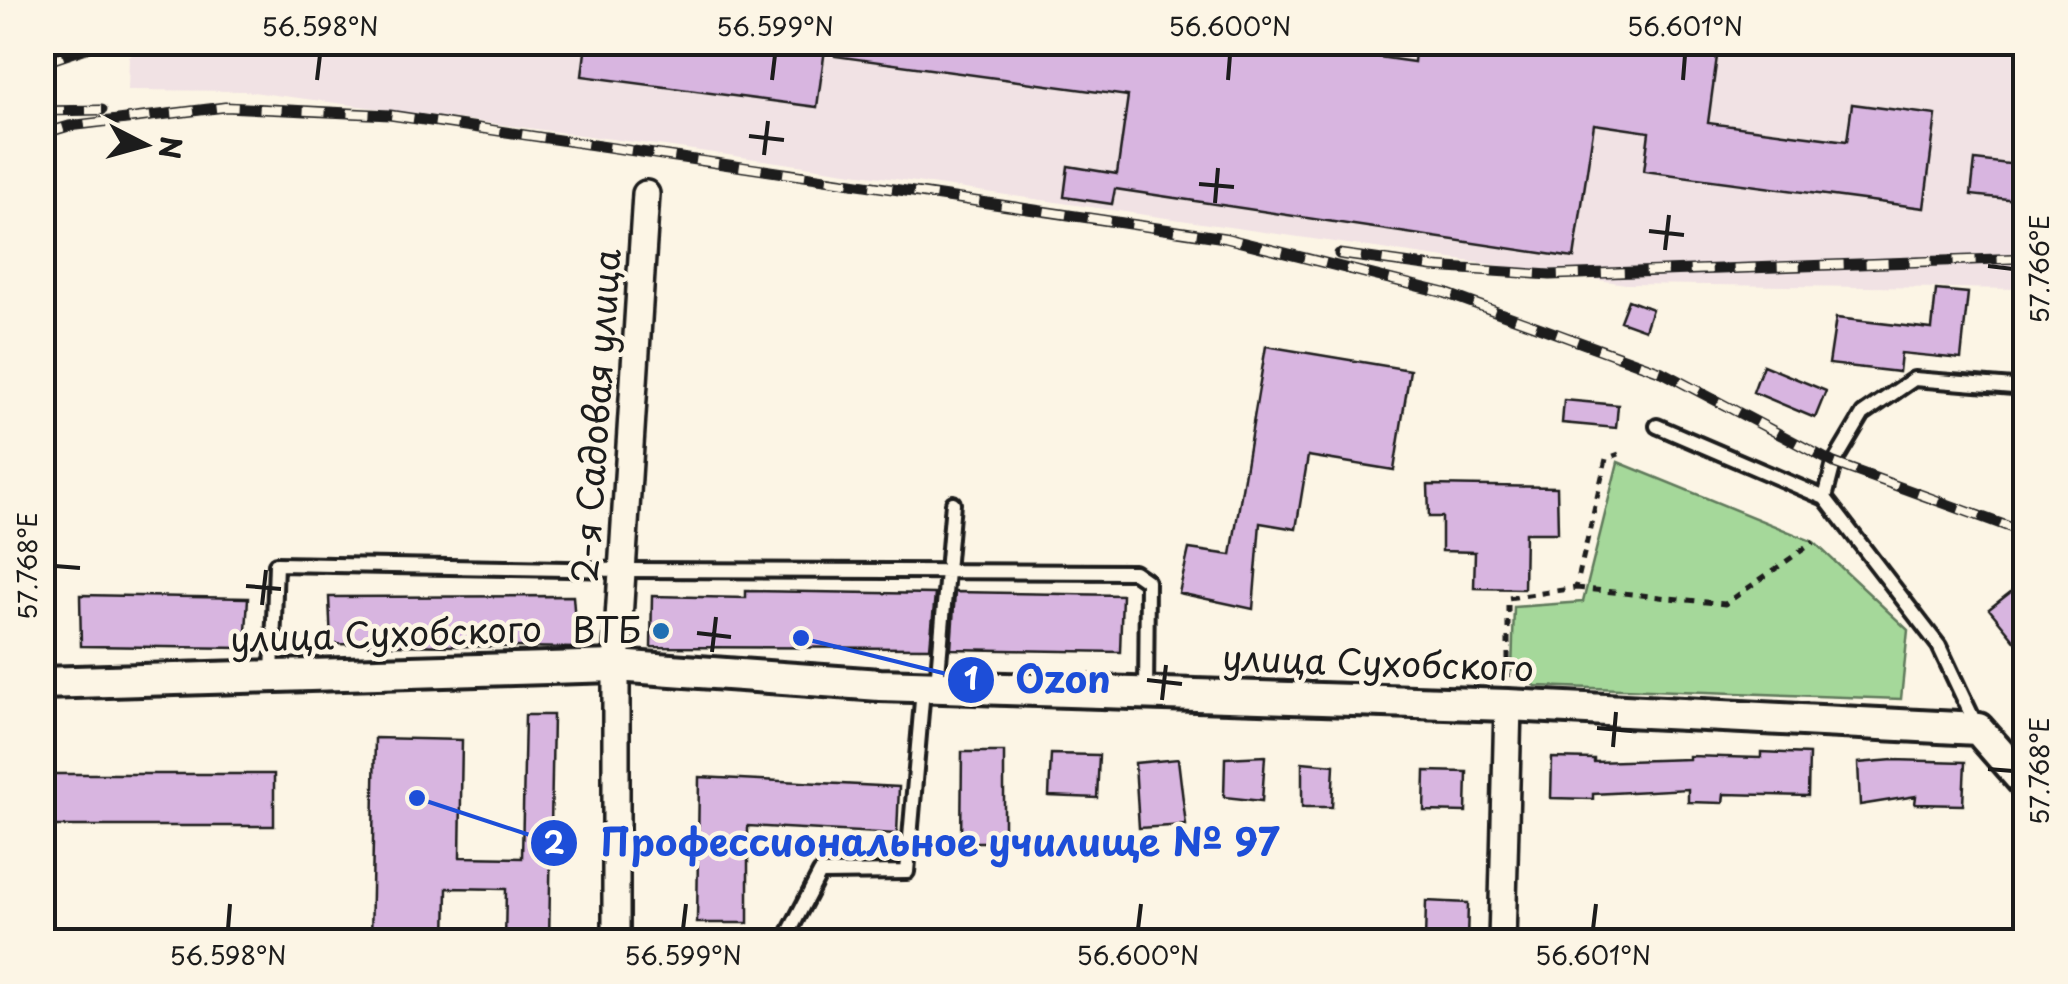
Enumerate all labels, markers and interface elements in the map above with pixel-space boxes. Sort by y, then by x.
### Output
text: 56.598°N [261,7,379,45]
text: 56.599°N [716,7,834,45]
text: 56.600°N [1169,7,1291,45]
text: 56.601°N [1627,7,1743,45]
north arrow [95,95,195,195]
text: N [149,134,194,161]
text: 57.766°E [2020,214,2058,324]
street label: 2-я Садовая улица [556,247,633,585]
text: 57.768°E [8,512,46,620]
street label: улица Сухобского [229,601,543,664]
place label: ВТБ [572,602,641,655]
marker: ВТБ [650,620,672,642]
street label: улица Сухобского [1221,630,1535,693]
callout: Ozon [946,646,1131,714]
text: Ozon [1015,649,1111,706]
text: 1 [964,655,978,700]
text: 57.768°E [2020,717,2058,825]
callout: Профессиональное училище № 97 [529,809,1300,877]
text: Профессиональное училище № 97 [600,812,1280,869]
text: 2 [543,819,565,864]
text: 56.598°N [169,936,287,974]
text: 56.599°N [624,936,742,974]
text: 56.600°N [1077,936,1199,974]
text: 56.601°N [1535,936,1651,974]

